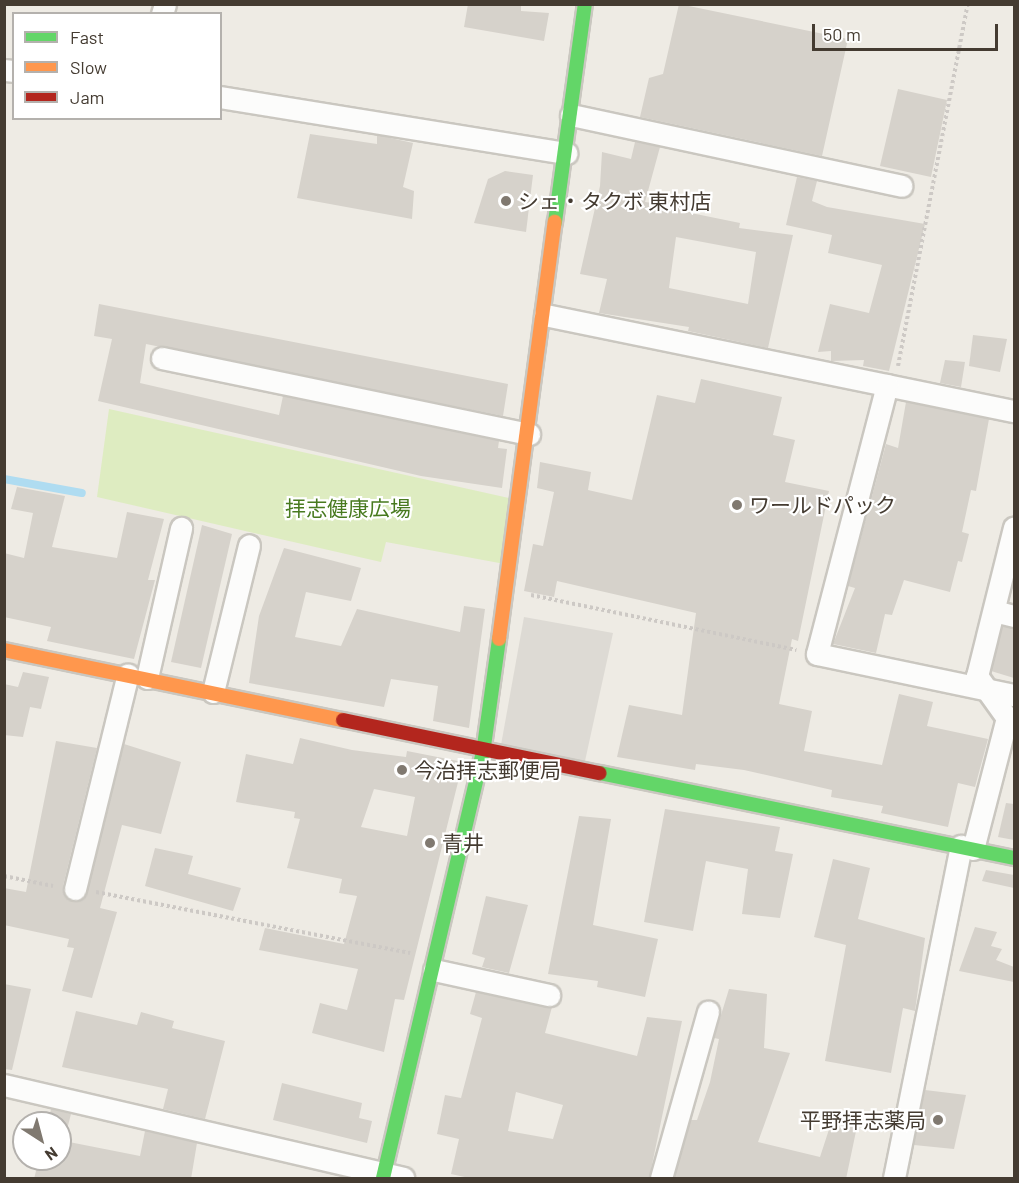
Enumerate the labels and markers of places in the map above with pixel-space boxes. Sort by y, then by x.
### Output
place label: シェ・タクボ 東村店 [518,188,711,214]
marker: シェ・タクボ 東村店 [499,194,513,208]
place label: ワールドパック [749,492,896,518]
marker: ワールドパック [730,498,744,512]
place label: 今治拝志郵便局 [414,757,561,783]
marker: 今治拝志郵便局 [395,763,409,777]
place label: 青井 [442,830,484,856]
marker: 青井 [423,836,437,850]
place label: 平野拝志薬局 [800,1107,926,1133]
marker: 平野拝志薬局 [931,1113,945,1127]

